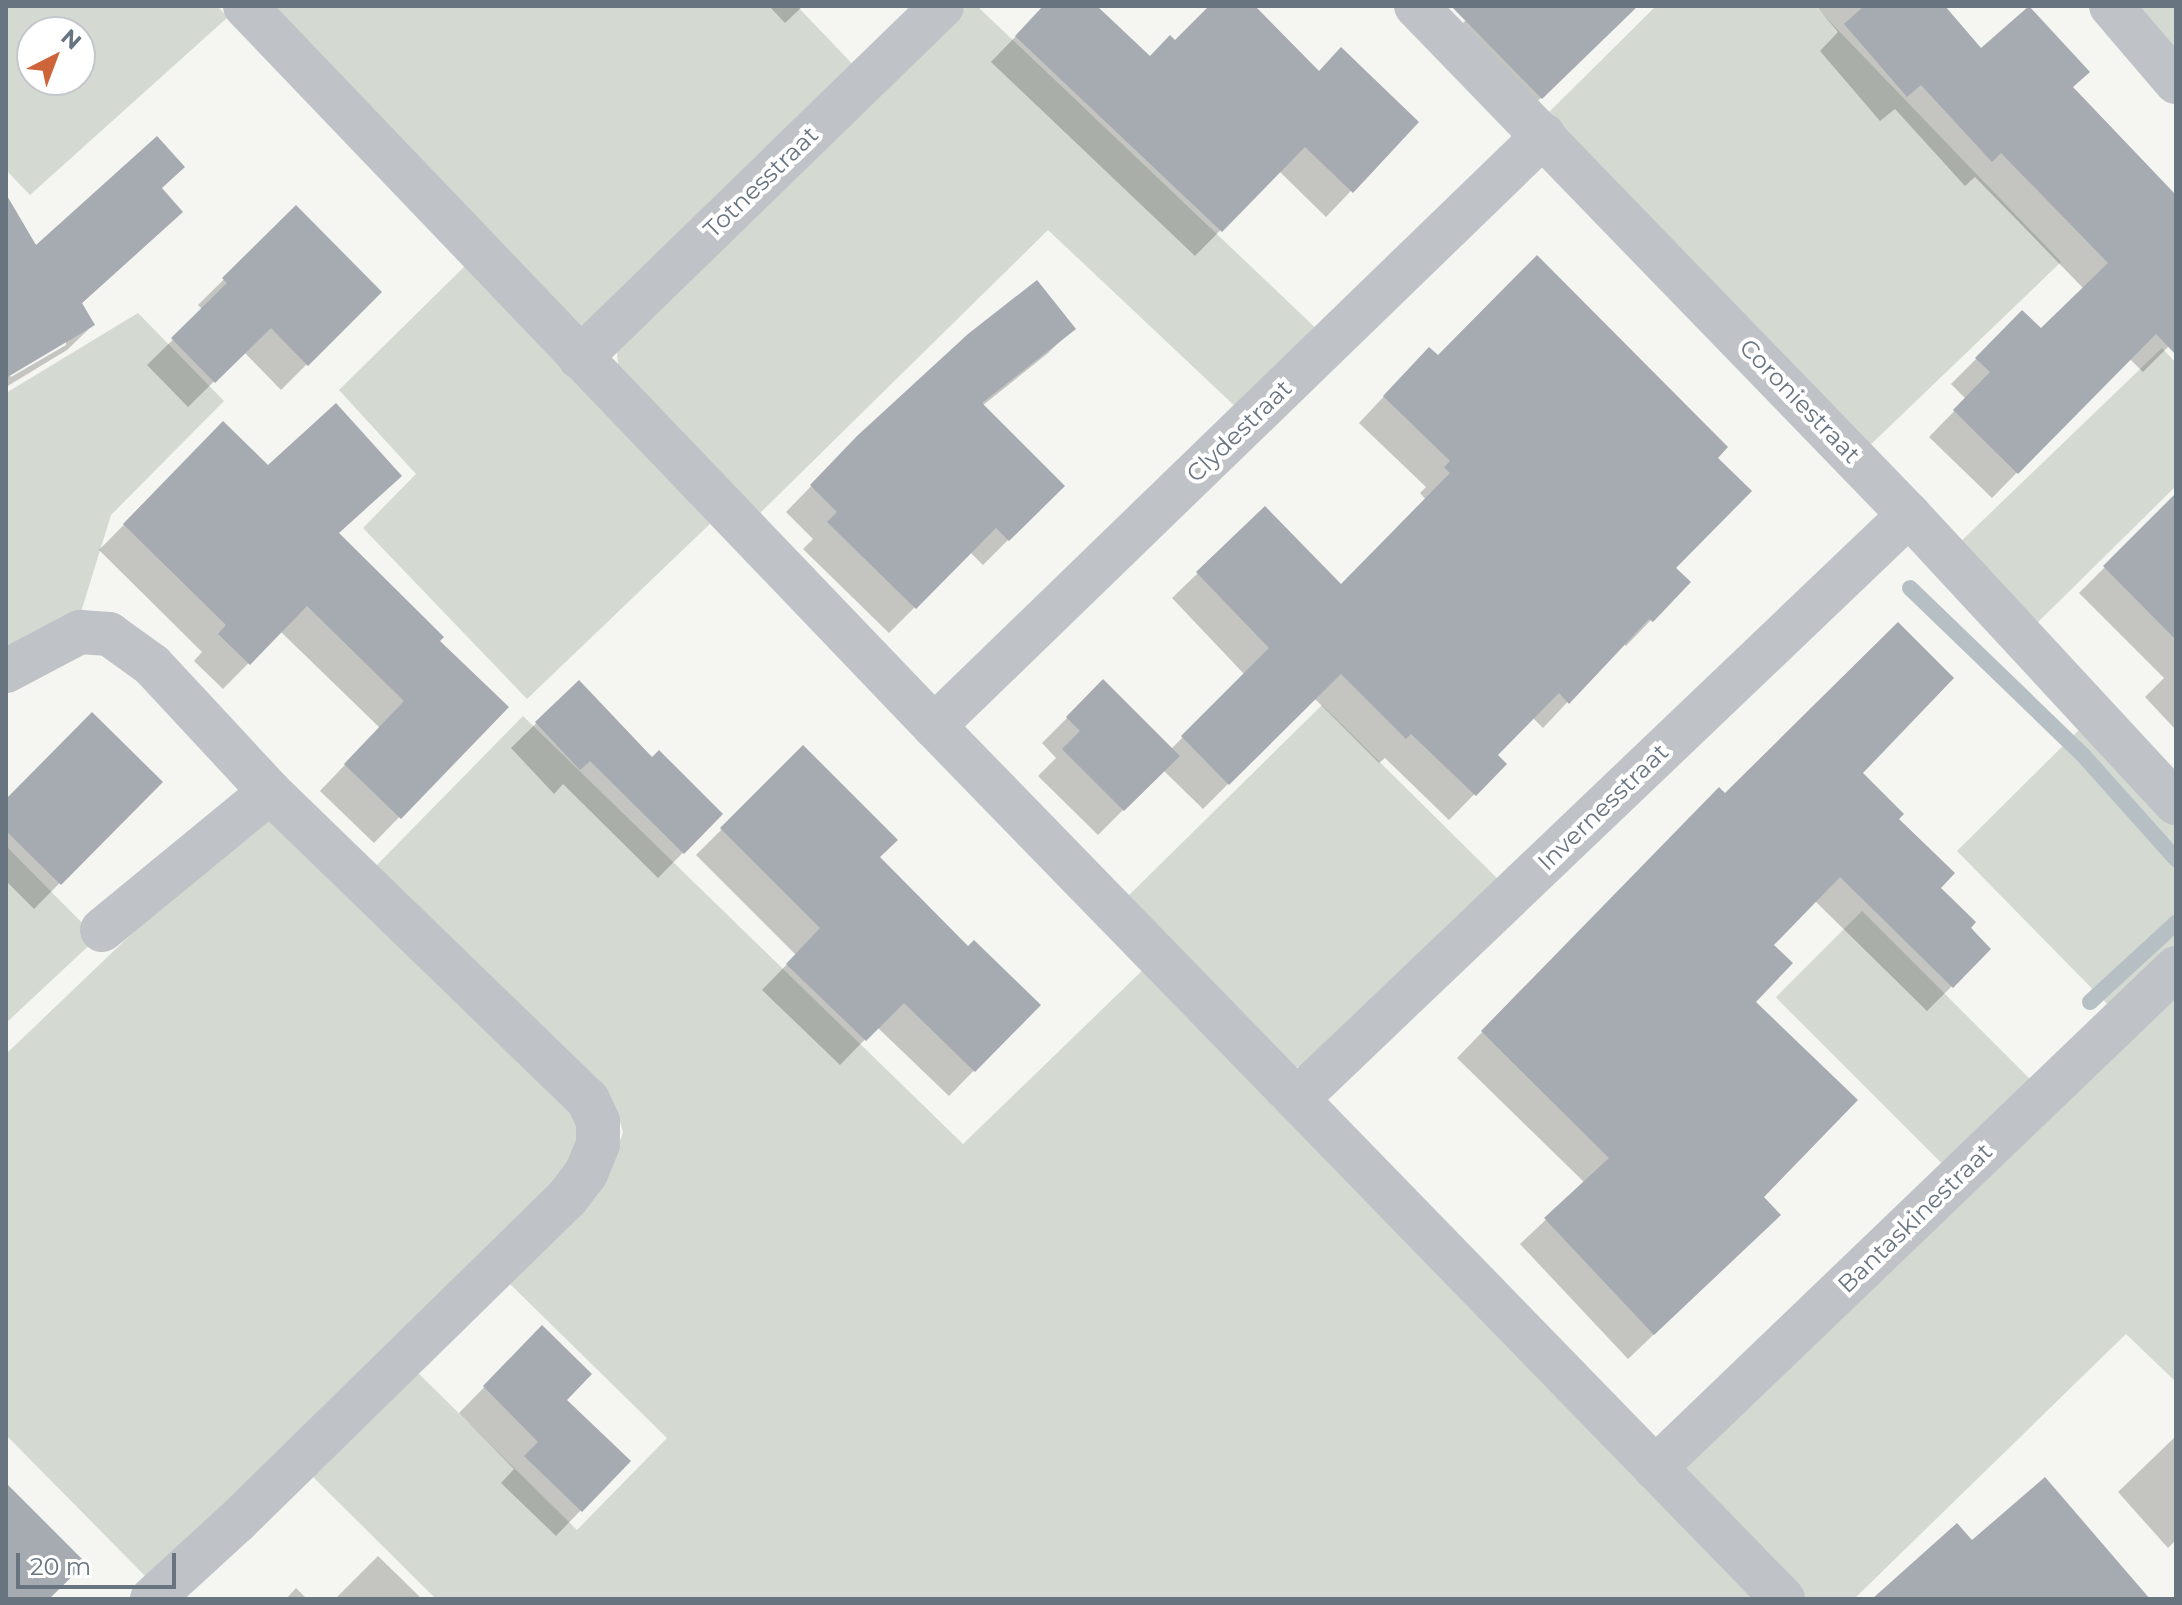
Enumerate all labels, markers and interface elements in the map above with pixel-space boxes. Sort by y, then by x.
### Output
north arrow [16,16,96,96]
text: N [55,23,87,55]
street label: Totnesstraat [698,120,824,244]
street label: Coroniestraat [1734,333,1866,469]
street label: Clydestraat [1180,374,1298,488]
street label: Invernesstraat [1532,737,1674,877]
street label: Bantaskinestraat [1832,1137,1998,1299]
scale bar [20,1537,180,1587]
text: 20 m [30,1552,91,1581]

